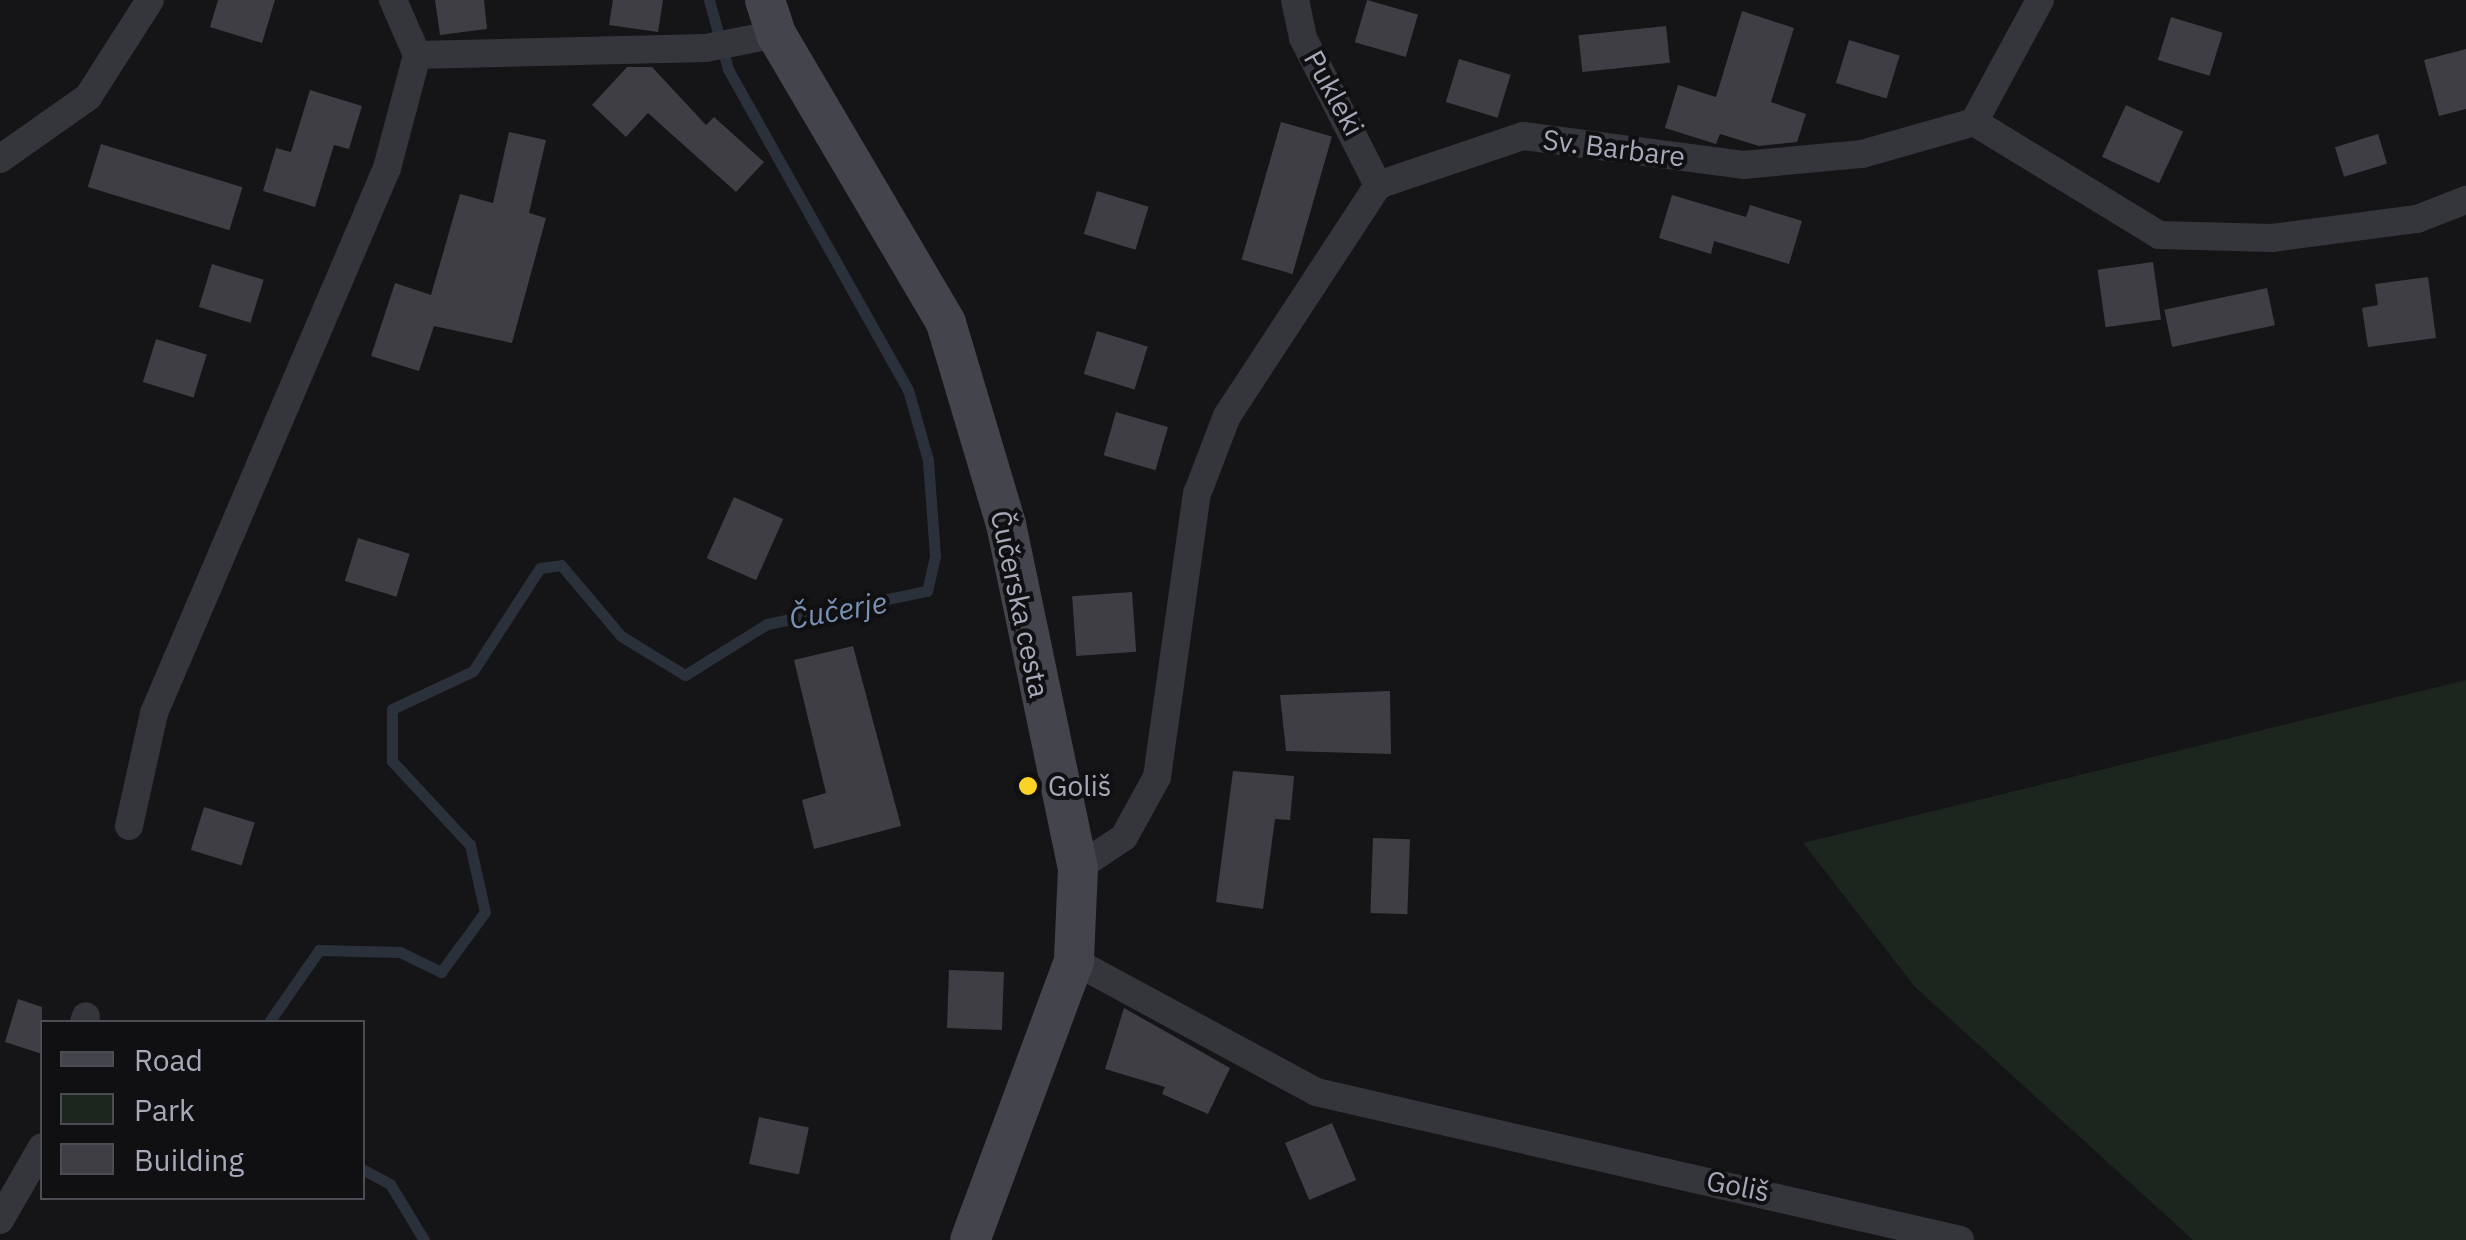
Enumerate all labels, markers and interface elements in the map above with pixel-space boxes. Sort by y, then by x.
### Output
street label: Pukleki [1297,44,1371,142]
street label: Sv. Barbare [1541,123,1687,173]
street label: Čučerska cesta [984,507,1056,701]
water label: Čučerje [786,584,890,636]
place label: Goliš [1048,769,1111,803]
marker: Goliš [1017,775,1039,797]
legend [40,1020,365,1200]
text: Road [134,1040,203,1079]
text: Park [134,1090,195,1129]
text: Building [134,1140,244,1179]
street label: Goliš [1704,1163,1772,1209]

